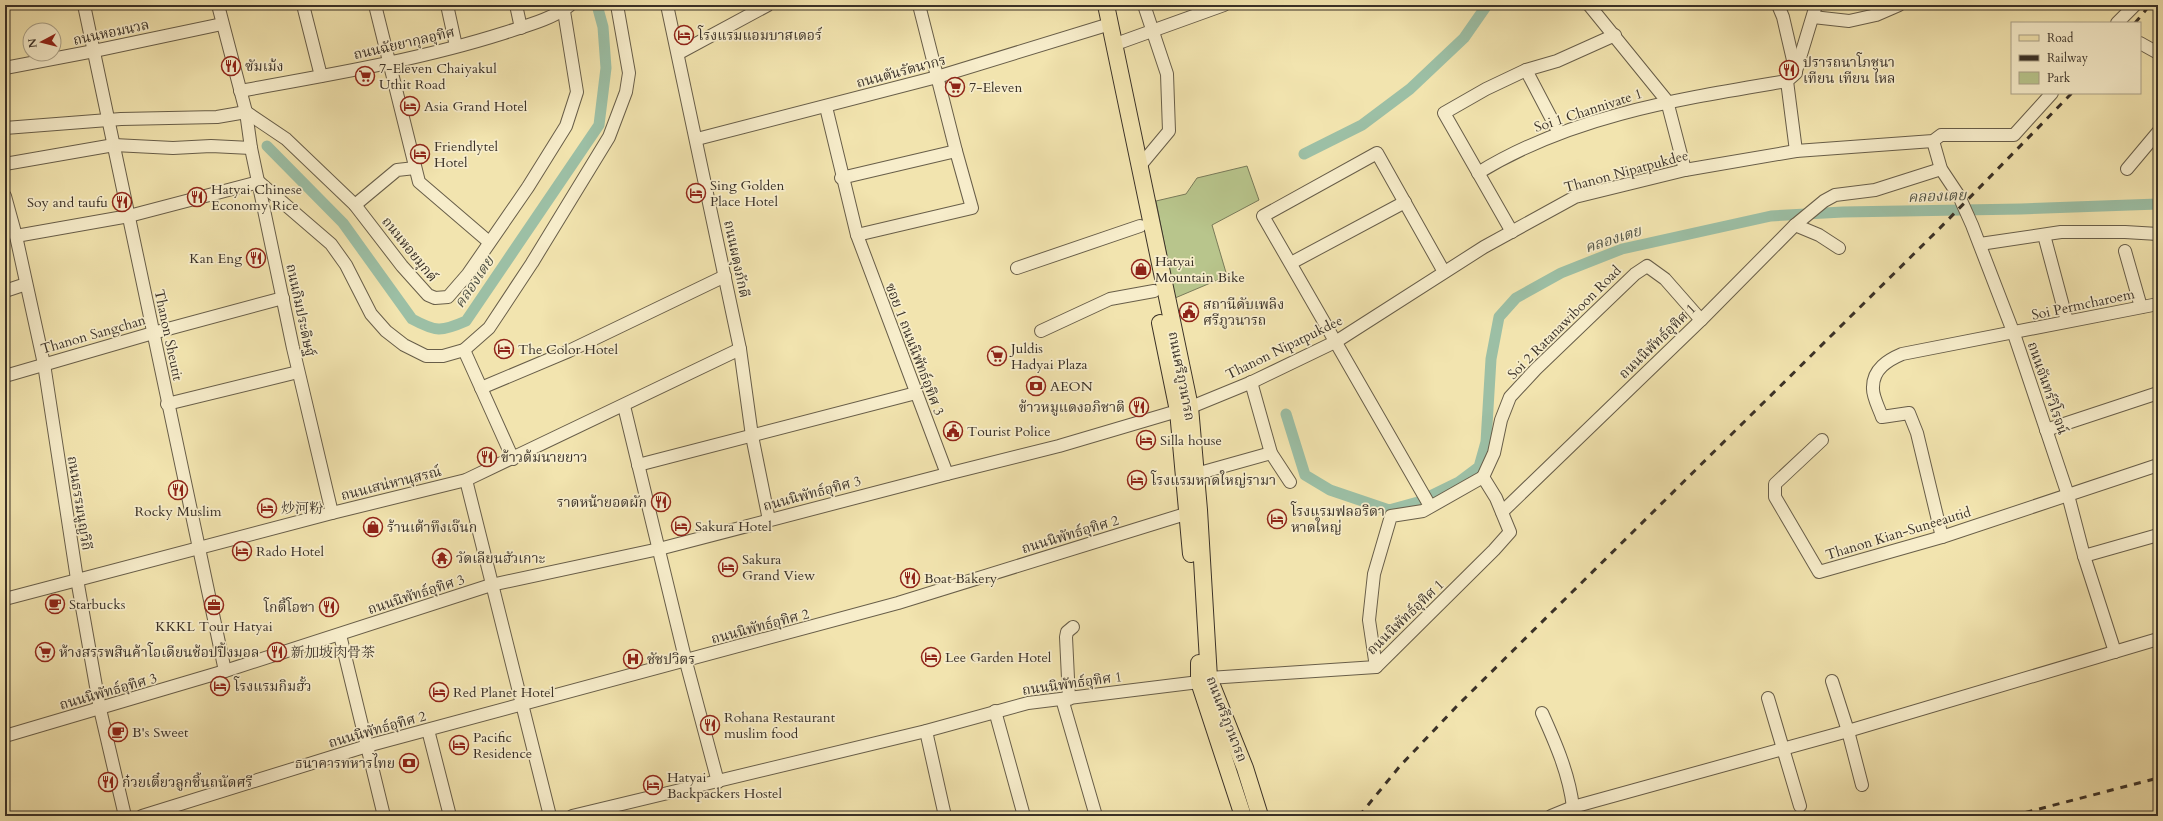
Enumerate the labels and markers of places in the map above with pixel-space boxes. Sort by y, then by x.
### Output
hotel icon: โรงแรมแอมบาสเดอร์ [673,24,695,46]
place label: โรงแรมแอมบาสเดอร์ [697,25,823,45]
place label: ปรารถนาโภชนา เทียน เทียน ไหล [1803,52,1895,88]
restaurant icon: ซัมเม้ง [220,55,242,77]
place label: ซัมเม้ง [245,57,284,76]
place label: 7-Eleven Chaiyakul Uthit Road [379,59,497,94]
restaurant icon: ปรารถนาโภชนา เทียน เทียน ไหล [1778,59,1800,81]
supermarket icon: 7-Eleven Chaiyakul Uthit Road [354,65,376,87]
supermarket icon: 7-Eleven [944,76,966,98]
place label: 7-Eleven [969,78,1022,97]
hotel icon: Asia Grand Hotel [399,95,421,117]
place label: Asia Grand Hotel [424,97,528,116]
place label: Friendlytel Hotel [434,137,499,172]
hotel icon: Friendlytel Hotel [409,143,431,165]
place label: Sing Golden Place Hotel [710,176,785,211]
place label: Hatyai Chinese Economy Rice [211,180,302,215]
hotel icon: Sing Golden Place Hotel [685,182,707,204]
restaurant icon: Hatyai Chinese Economy Rice [186,186,208,208]
restaurant icon: Soy and taufu [111,191,133,213]
place label: Soy and taufu [27,193,108,212]
restaurant icon: Kan Eng [245,247,267,269]
place label: Kan Eng [189,249,242,268]
place label: Hatyai Mountain Bike [1155,252,1245,287]
shop icon: Hatyai Mountain Bike [1130,258,1152,280]
place label: สถานีดับเพลิง ศรีภูวนารถ [1203,295,1284,330]
public building icon: สถานีดับเพลิง ศรีภูวนารถ [1178,301,1200,323]
hotel icon: The Color Hotel [493,338,515,360]
place label: Juldis Hadyai Plaza [1009,339,1088,374]
place label: The Color Hotel [518,340,618,359]
supermarket icon: Juldis Hadyai Plaza [986,345,1008,367]
bank icon: AEON [1025,375,1047,397]
place label: AEON [1050,377,1093,396]
restaurant icon: ข้าวหมูแดงอภิชาติ [1128,396,1150,418]
place label: ข้าวหมูแดงอภิชาติ [1019,398,1125,417]
public building icon: Tourist Police [942,420,964,442]
place label: Tourist Police [967,422,1051,441]
hotel icon: Silla house [1135,429,1157,451]
place label: Silla house [1160,431,1222,450]
restaurant icon: ข้าวต้มนายยาว [476,446,498,468]
place label: ข้าวต้มนายยาว [501,448,588,467]
hotel icon: โรงแรมหาดใหญ่รามา [1126,469,1148,491]
place label: โรงแรมหาดใหญ่รามา [1150,470,1276,490]
restaurant icon: Rocky Muslim [167,479,189,501]
restaurant icon: ราดหน้ายอดผัก [650,491,672,513]
place label: ราดหน้ายอดผัก [557,493,647,512]
hotel icon: 炒河粉 [256,497,278,519]
place label: 炒河粉 [281,499,323,518]
place label: โรงแรมฟลอริดา หาดใหญ่ [1290,501,1385,537]
place label: Rocky Muslim [134,502,222,521]
hotel icon: โรงแรมฟลอริดา หาดใหญ่ [1266,508,1288,530]
hotel icon: Sakura Hotel [670,515,692,537]
shop icon: ร้านเต้าทึงเจ๊นก [362,516,384,538]
place label: Sakura Hotel [695,517,772,536]
place label: ร้านเต้าทึงเจ๊นก [387,518,477,537]
hotel icon: Rado Hotel [231,540,253,562]
place label: Rado Hotel [256,542,325,561]
temple icon: วัดเลียนฮัวเกาะ [431,547,453,569]
place label: วัดเลียนฮัวเกาะ [456,549,546,568]
place label: Sakura Grand View [742,550,816,585]
hotel icon: Sakura Grand View [717,556,739,578]
restaurant icon: Boat Bakery [899,567,921,589]
place label: Boat Bakery [924,569,998,588]
cafe icon: Starbucks [44,593,66,615]
office icon: KKKL Tour Hatyai [203,594,225,616]
place label: Starbucks [69,595,126,614]
restaurant icon: โกตี้โอชา [318,596,340,618]
place label: โกตี้โอชา [263,597,315,617]
place label: KKKL Tour Hatyai [155,617,273,636]
supermarket icon: ห้างสรรพสินค้าโอเดียนช้อปปิ้งมอล [34,641,56,663]
restaurant icon: 新加坡肉骨茶 [266,641,288,663]
place label: ห้างสรรพสินค้าโอเดียนช้อปปิ้งมอล [59,642,259,662]
place label: 新加坡肉骨茶 [291,643,375,662]
hotel icon: Lee Garden Hotel [920,646,942,668]
hospital icon: ชัชปวิตร [622,648,644,670]
place label: Lee Garden Hotel [945,648,1052,667]
place label: ชัชปวิตร [647,650,695,669]
hotel icon: โรงแรมกิมฮั้ว [209,675,231,697]
place label: โรงแรมกิมฮั้ว [233,676,312,696]
hotel icon: Red Planet Hotel [428,681,450,703]
place label: Red Planet Hotel [453,683,555,702]
place label: Rohana Restaurant muslim food [724,708,836,743]
restaurant icon: Rohana Restaurant muslim food [699,714,721,736]
cafe icon: B's Sweet [107,721,129,743]
place label: B's Sweet [132,723,189,742]
place label: Pacific Residence [473,728,532,763]
hotel icon: Pacific Residence [448,734,470,756]
bank icon: ธนาคารทหารไทย [398,752,420,774]
place label: ธนาคารทหารไทย [295,753,395,773]
place label: Hatyai Backpackers Hostel [667,768,782,803]
restaurant icon: ก๋วยเตี๋ยวลูกชิ้นถนัดศรี [97,771,119,793]
place label: ก๋วยเตี๋ยวลูกชิ้นถนัดศรี [122,772,253,792]
hotel icon: Hatyai Backpackers Hostel [642,774,664,796]

